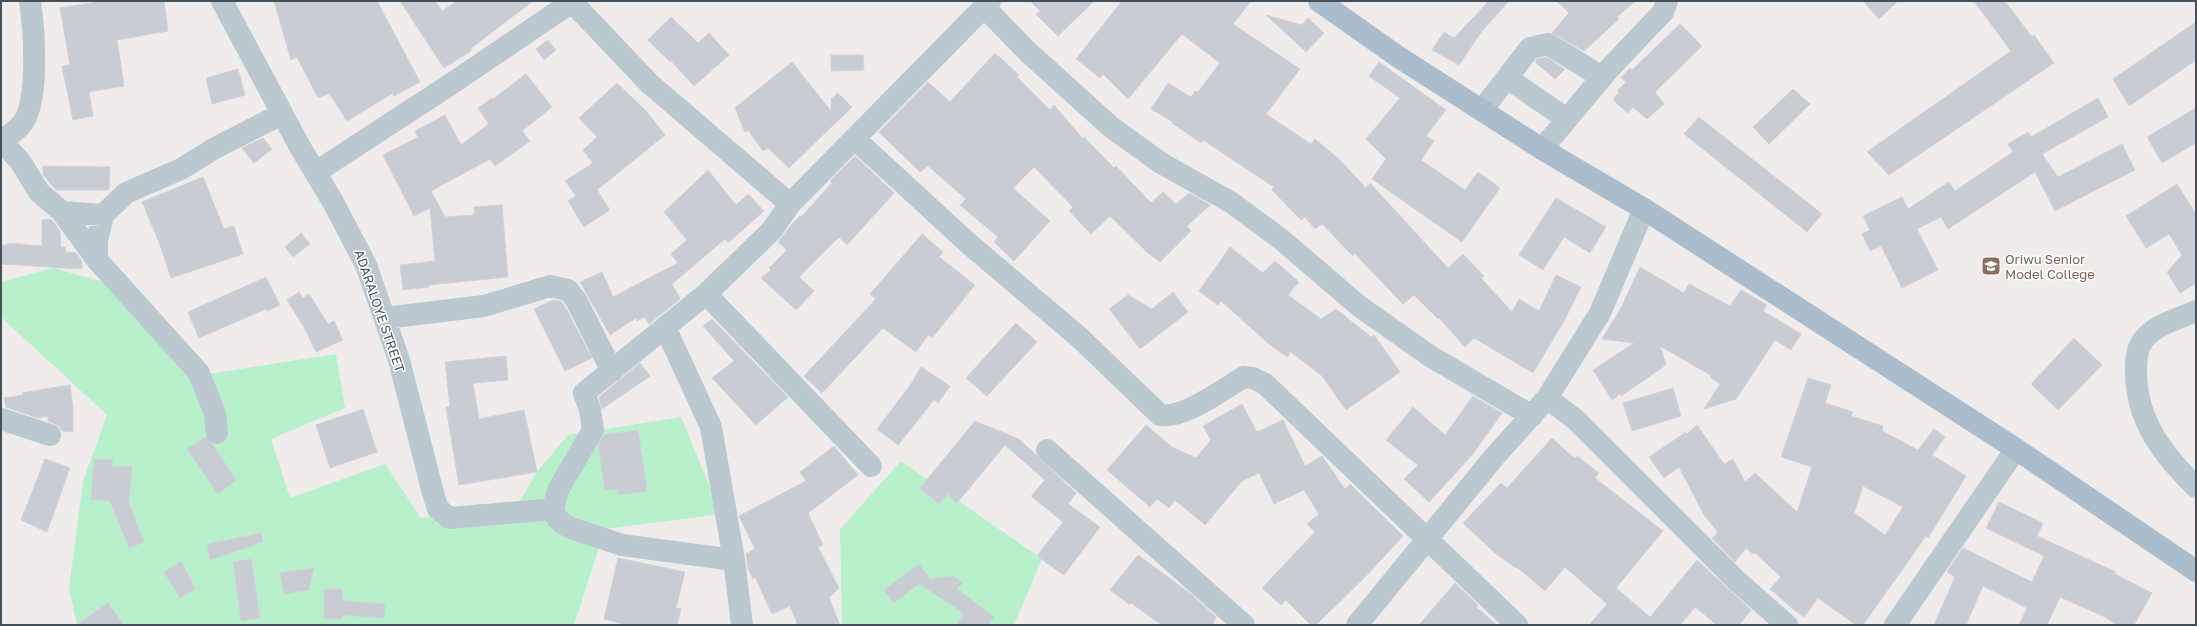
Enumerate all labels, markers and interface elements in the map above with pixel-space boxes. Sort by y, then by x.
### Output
street label: ADARALOYE STREET [352,248,408,374]
place label: Oriwu Senior Model College [2005,251,2095,282]
school or university icon: Oriwu Senior Model College [1980,255,2002,277]

